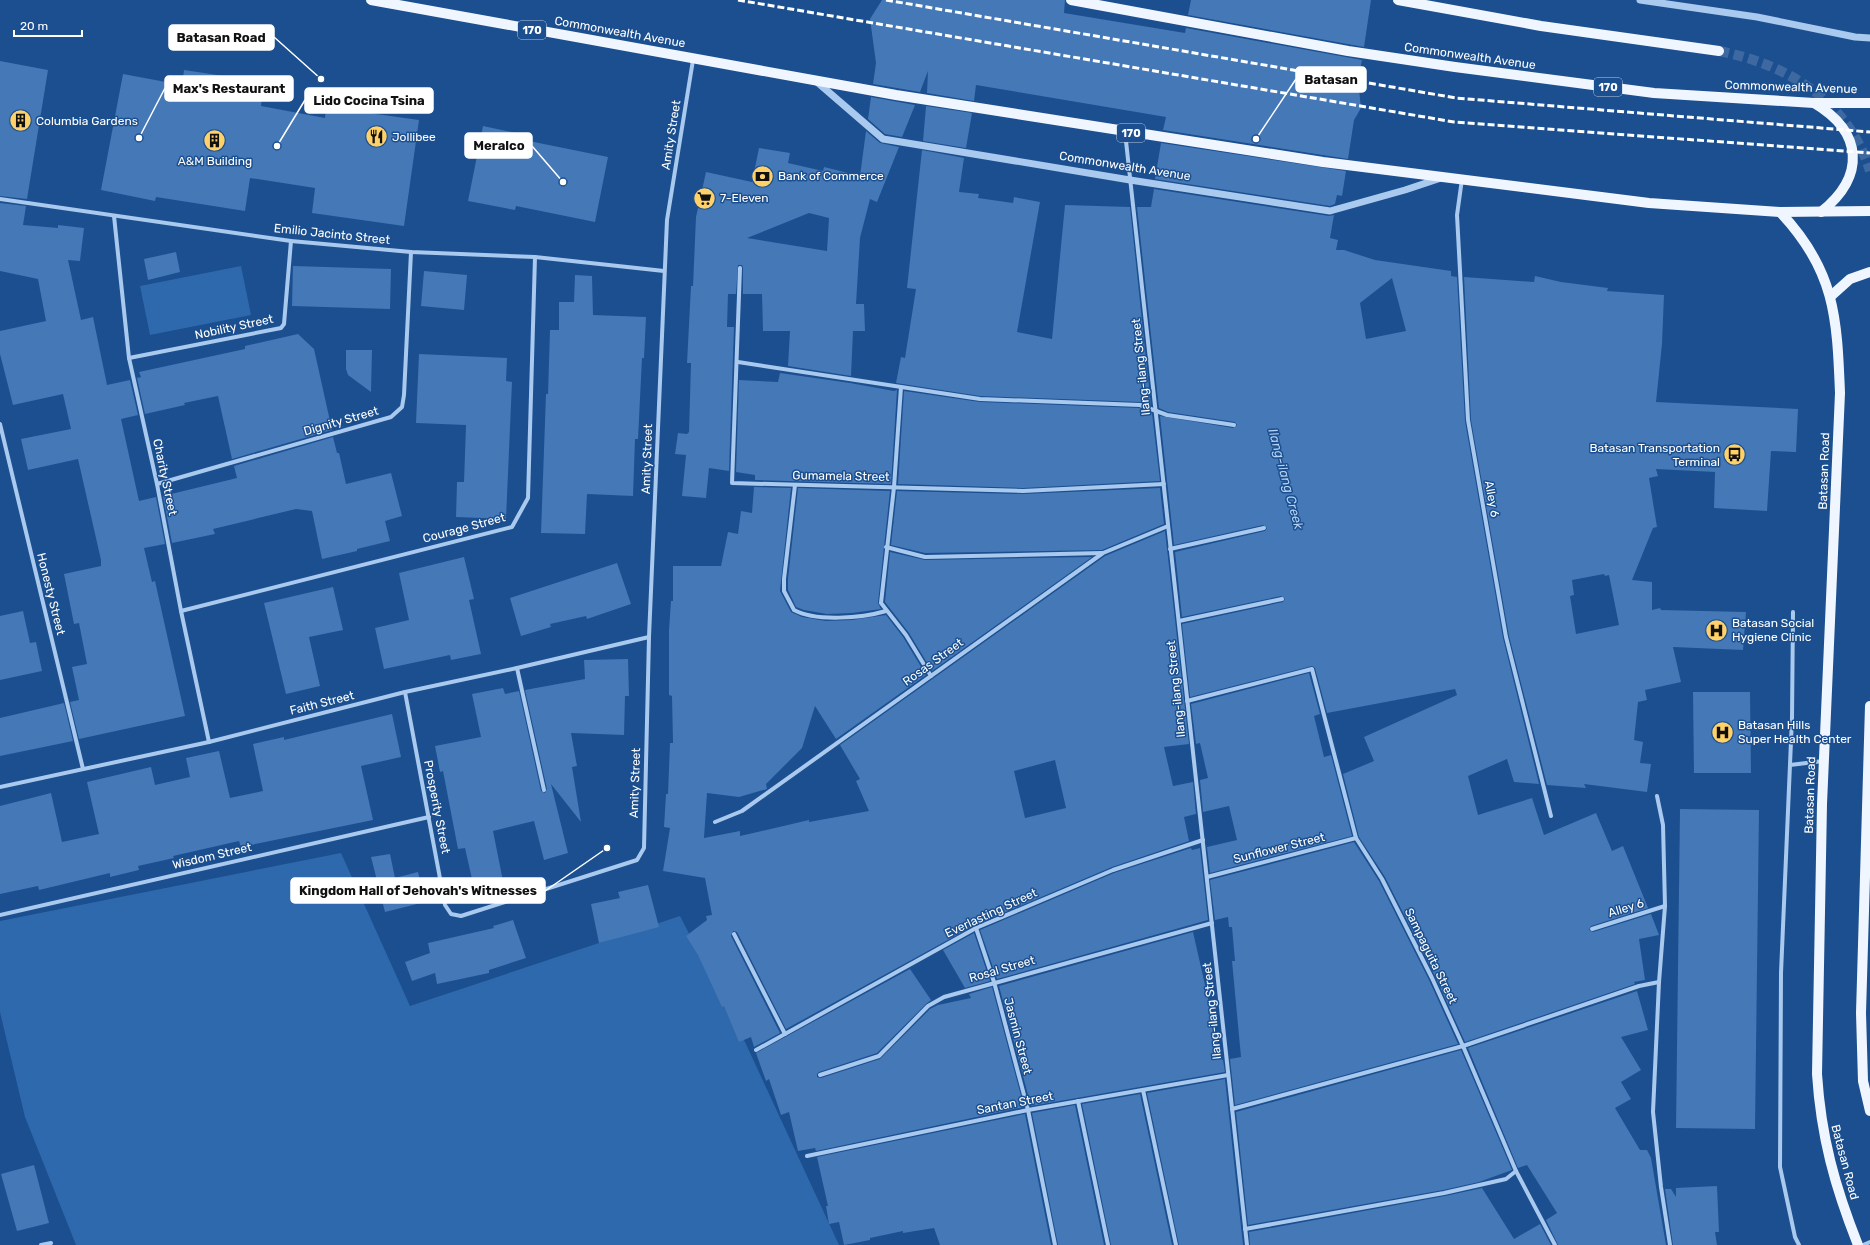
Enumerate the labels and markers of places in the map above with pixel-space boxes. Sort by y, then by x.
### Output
callout: Batasan Road [169,25,274,50]
callout: Batasan [1296,67,1366,92]
callout: Max's Restaurant [165,76,293,101]
callout: Lido Cocina Tsina [305,88,433,113]
building icon: Columbia Gardens [7,108,33,134]
place label: Columbia Gardens [36,114,138,128]
restaurant icon: Jollibee [364,124,390,150]
building icon: A&M Building [202,127,228,153]
place label: Jollibee [392,130,436,144]
callout: Meralco [465,133,532,158]
place label: A&M Building [178,154,252,168]
bank icon: Bank of Commerce [749,163,775,189]
place label: Bank of Commerce [778,169,884,183]
supermarket icon: 7-Eleven [692,185,718,211]
place label: 7-Eleven [720,191,769,205]
place label: Batasan Transportation Terminal [1589,441,1720,469]
bus stop icon: Batasan Transportation Terminal [1722,442,1748,468]
place label: Batasan Social Hygiene Clinic [1732,616,1814,644]
hospital icon: Batasan Social Hygiene Clinic [1703,617,1729,643]
place label: Batasan Hills Super Health Center [1738,718,1852,746]
hospital icon: Batasan Hills Super Health Center [1709,719,1735,745]
callout: Kingdom Hall of Jehovah's Witnesses [291,878,545,903]

